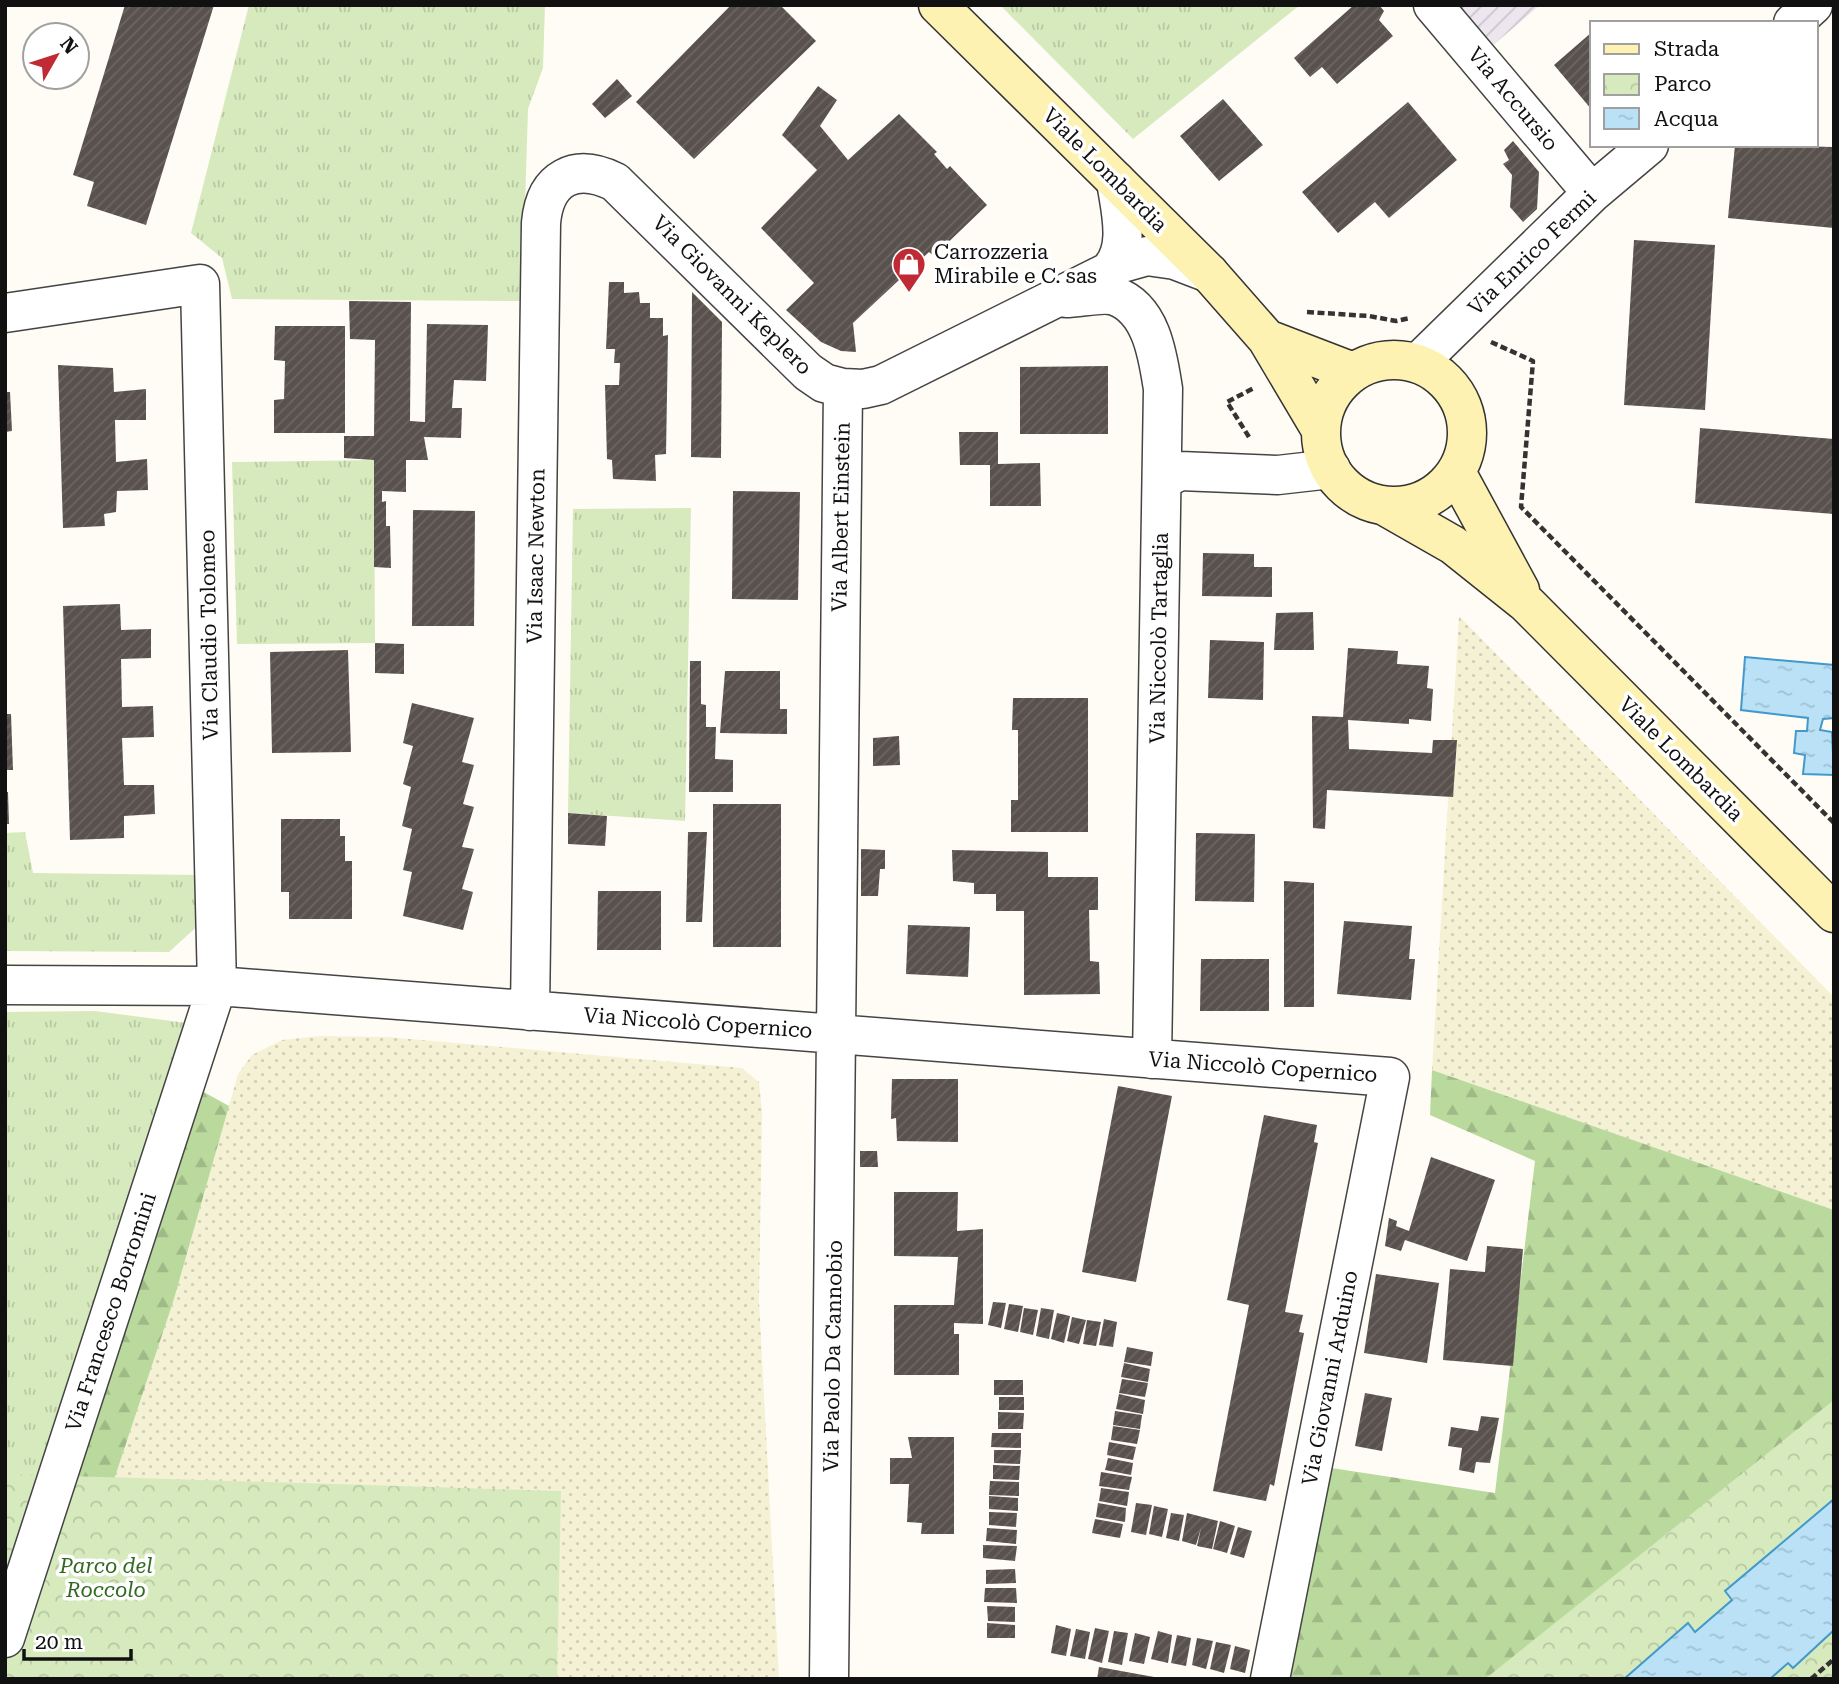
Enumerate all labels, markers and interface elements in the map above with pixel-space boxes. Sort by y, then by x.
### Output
north arrow [21,21,91,91]
legend [1590,21,1818,147]
text: N [55,33,83,59]
text: Strada [1654,37,1720,61]
street label: Via Accursio [1463,42,1563,156]
text: Parco [1654,72,1711,96]
street label: Viale Lombardia [1038,103,1172,237]
text: Acqua [1654,107,1719,131]
street label: Via Enrico Fermi [1463,186,1601,320]
street label: Via Giovanni Keplero [647,210,817,380]
place label: Carrozzeria Mirabile e C. sas [934,240,1097,288]
shop icon: Carrozzeria Mirabile e C. sas [890,245,928,294]
street label: Via Albert Einstein [827,421,855,612]
street label: Via Isaac Newton [522,468,550,644]
street label: Via Claudio Tolomeo [195,529,223,741]
street label: Via Niccolò Tartaglia [1145,532,1173,744]
street label: Viale Lombardia [1614,692,1748,826]
street label: Via Niccolò Copernico [583,1003,813,1043]
street label: Via Niccolò Copernico [1148,1047,1378,1087]
street label: Via Francesco Borromini [61,1189,161,1435]
street label: Via Paolo Da Cannobio [819,1240,847,1472]
street label: Via Giovanni Arduino [1297,1268,1363,1488]
park label: Parco del Roccolo [58,1554,153,1602]
scale bar [24,1618,131,1662]
text: 20 m [35,1630,83,1654]

